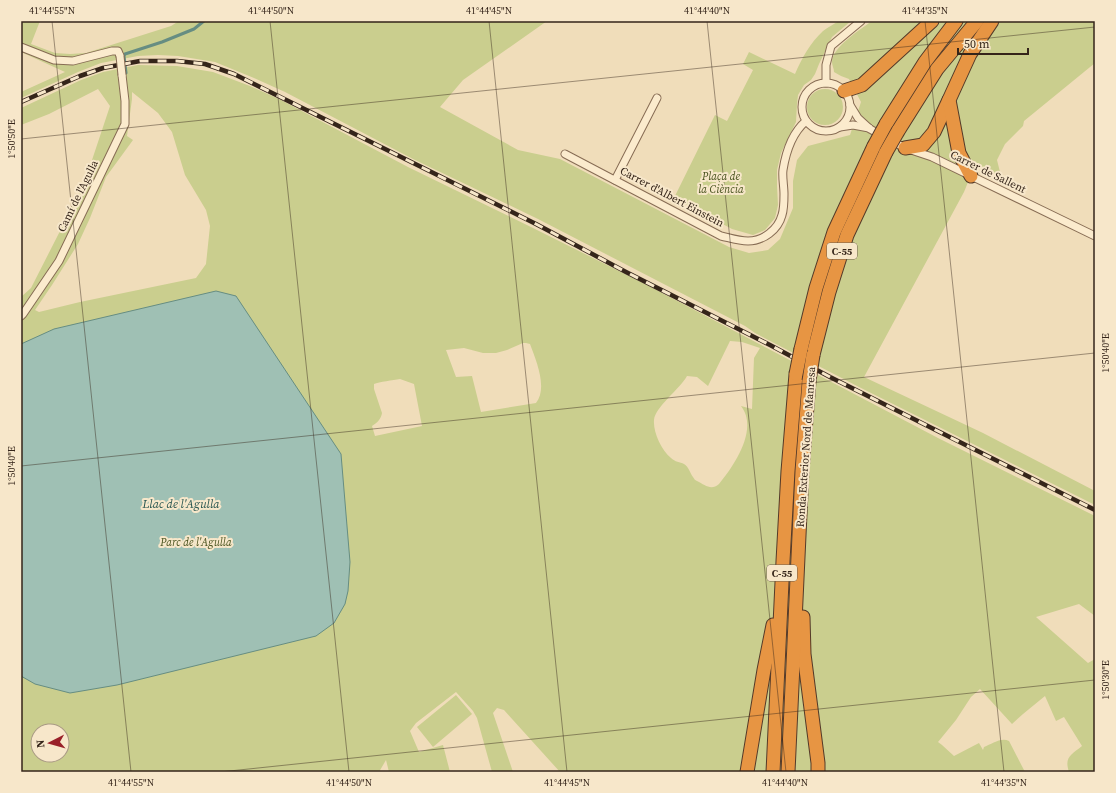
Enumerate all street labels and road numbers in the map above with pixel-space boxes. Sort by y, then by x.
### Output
street label: Carrer de Sallent [948,147,1029,197]
street label: Camí de l'Agulla [54,157,102,234]
street label: Carrer d'Albert Einstein [617,163,727,231]
road number: C-55 [827,243,857,259]
street label: Ronda Exterior Nord de Manresa [793,366,819,528]
road number: C-55 [767,565,797,581]

